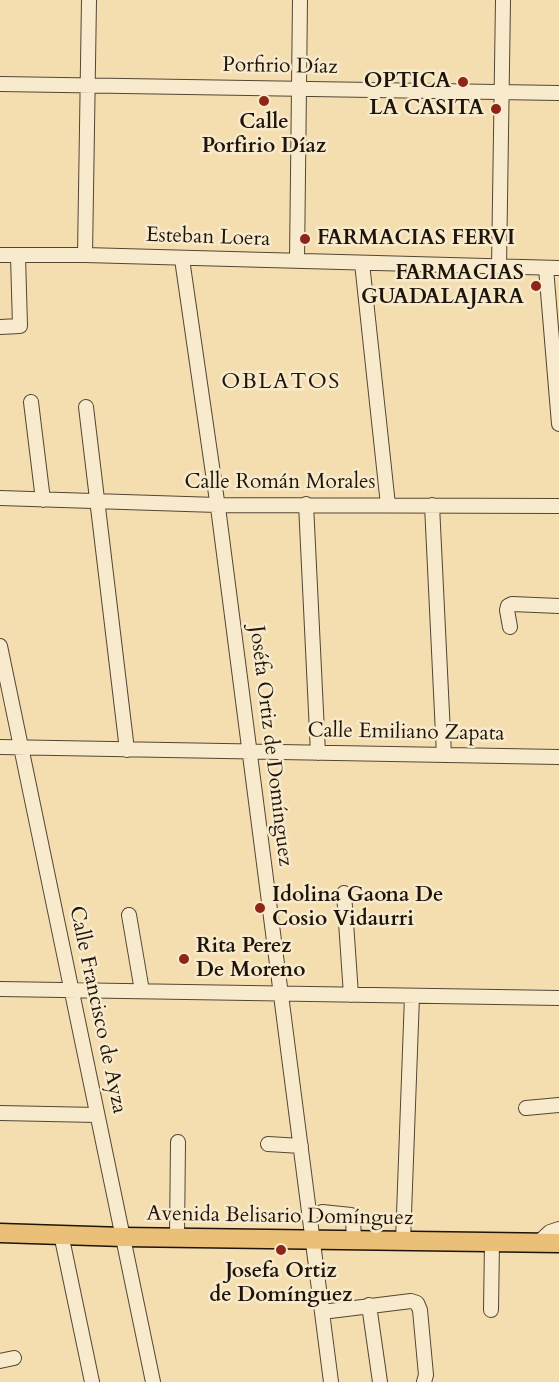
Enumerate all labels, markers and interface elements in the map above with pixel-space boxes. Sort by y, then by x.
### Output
street label: Porfirio Díaz [222,53,338,81]
place label: OPTICA [364,69,451,95]
marker: OPTICA [456,75,470,89]
marker: Calle Porfirio Díaz [257,94,271,108]
place label: LA CASITA [369,96,484,122]
marker: LA CASITA [489,102,503,116]
place label: Calle Porfirio Díaz [202,110,326,160]
street label: Esteban Loera [145,223,271,253]
place label: FARMACIAS FERVI [317,226,515,252]
marker: FARMACIAS FERVI [298,232,312,246]
place label: FARMACIAS GUADALAJARA [361,261,524,311]
marker: FARMACIAS GUADALAJARA [529,279,543,293]
district label: OBLATOS [221,370,341,396]
street label: Calle Román Morales [184,470,376,496]
street label: Joséfa Ortiz de Domínguez [243,624,297,868]
street label: Calle Emiliano Zapata [307,719,505,747]
place label: Idolina Gaona De Cosio Vidaurri [272,883,443,933]
marker: Idolina Gaona De Cosio Vidaurri [253,901,267,915]
street label: Calle Francisco de Ayza [63,904,131,1116]
place label: Rita Perez De Moreno [196,934,305,984]
marker: Rita Perez De Moreno [177,952,191,966]
street label: Avenida Belisario Domínguez [146,1202,414,1232]
marker: Josefa Ortiz de Domínguez [274,1243,288,1257]
place label: Josefa Ortiz de Domínguez [209,1259,353,1309]

